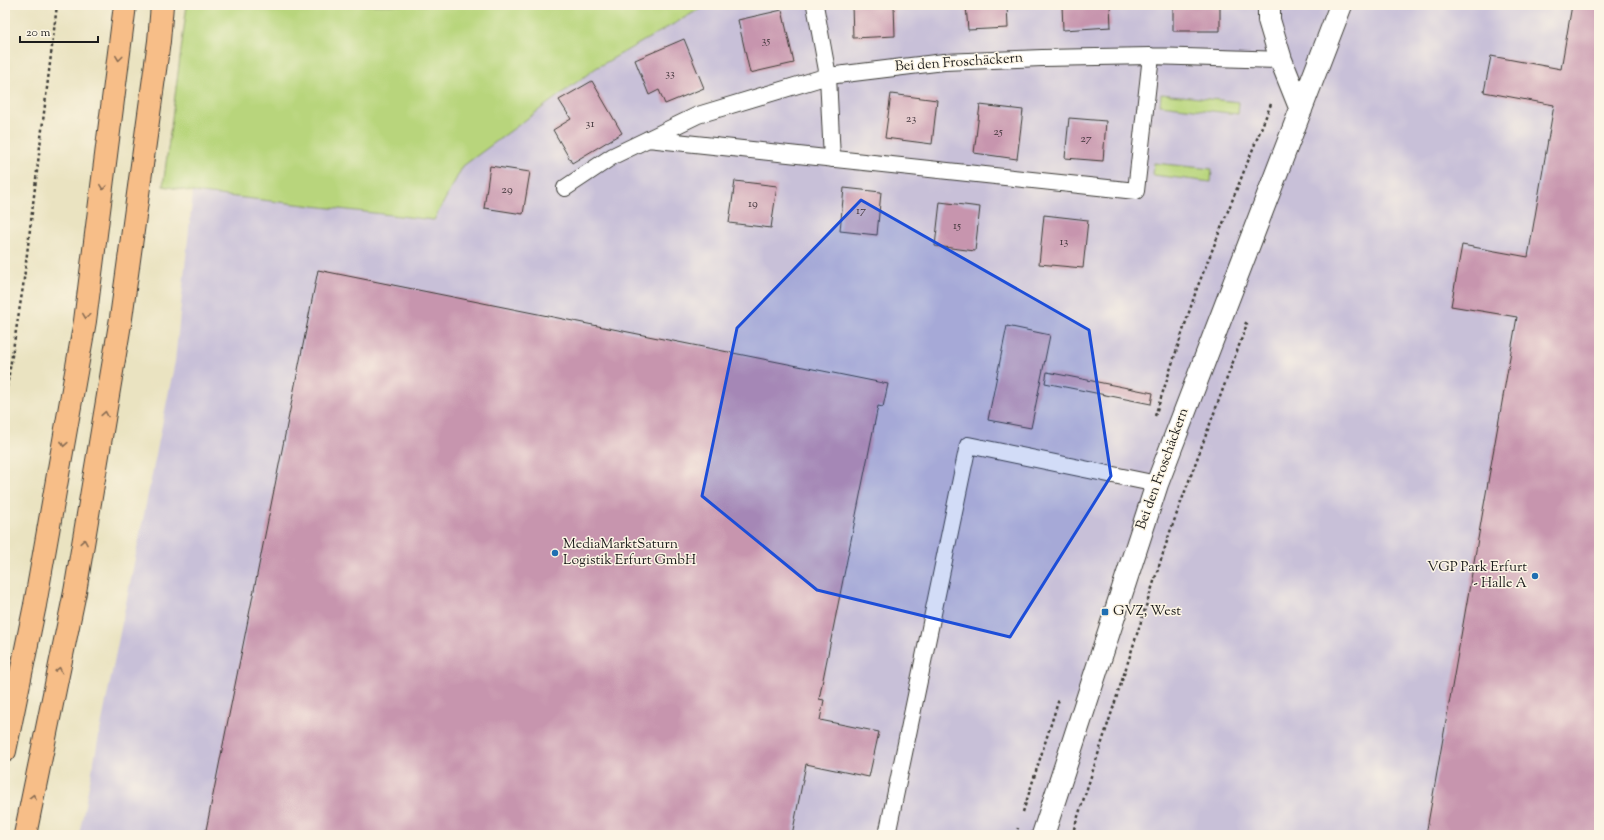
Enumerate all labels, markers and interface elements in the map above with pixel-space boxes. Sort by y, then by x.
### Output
scale bar [20,18,98,44]
text: 20 m [26,24,51,42]
house number: 35 [762,32,770,50]
street label: Bei den Froschäckern [894,49,1024,77]
one-way arrow [115,55,124,61]
house number: 33 [665,65,675,83]
house number: 23 [906,110,916,128]
house number: 31 [586,115,594,133]
house number: 25 [993,123,1003,141]
house number: 27 [1080,130,1092,148]
house number: 29 [501,181,513,199]
one-way arrow [99,184,108,190]
house number: 19 [748,195,758,213]
house number: 17 [856,202,866,220]
house number: 15 [953,217,961,235]
house number: 13 [1060,233,1069,251]
one-way arrow [82,312,91,319]
street label: Bei den Froschäckern [1132,405,1194,533]
one-way arrow [100,411,109,417]
one-way arrow [60,440,68,447]
place label: MediaMarktSaturn Logistik Erfurt GmbH [563,535,696,571]
one-way arrow [79,539,87,545]
marker: MediaMarktSaturn Logistik Erfurt GmbH [550,548,560,558]
place label: VGP Park Erfurt - Halle A [1427,558,1528,594]
marker: VGP Park Erfurt - Halle A [1530,571,1540,581]
place label: GVZ, West [1113,602,1181,622]
marker: GVZ, West [1100,607,1110,617]
one-way arrow [54,666,63,673]
one-way arrow [28,794,36,800]

